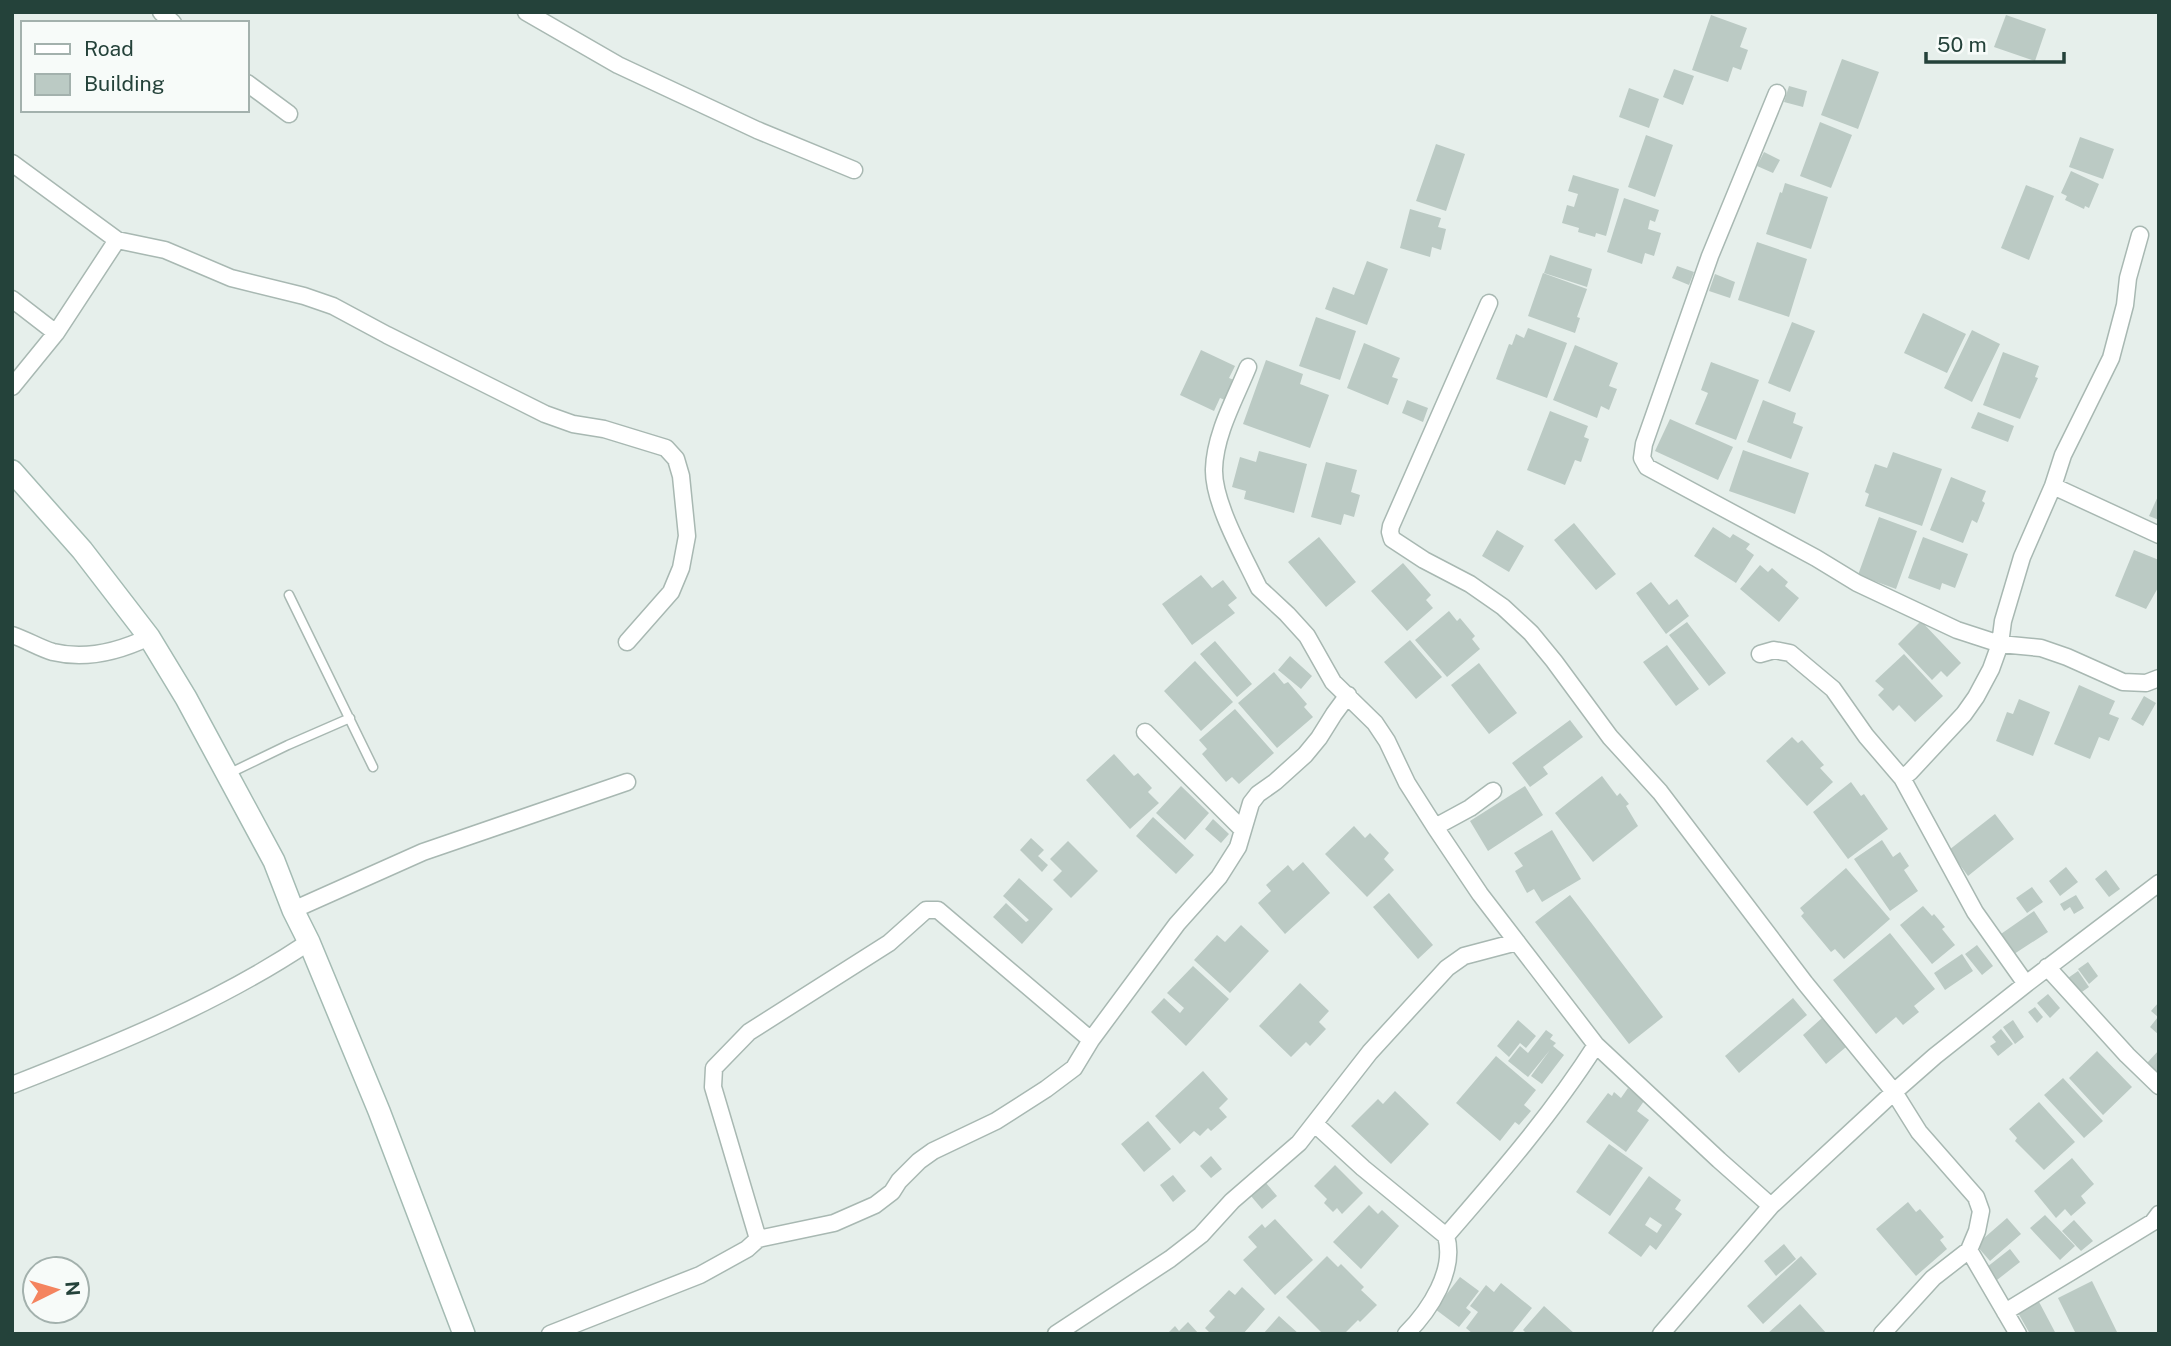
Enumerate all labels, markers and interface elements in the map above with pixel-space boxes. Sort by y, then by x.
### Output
legend [21,21,248,112]
scale bar [1926,21,2064,65]
text: 50 m [1937,32,1987,57]
text: Road [84,36,134,61]
text: Building [84,71,165,96]
north arrow [21,1255,91,1325]
text: N [61,1280,85,1297]

